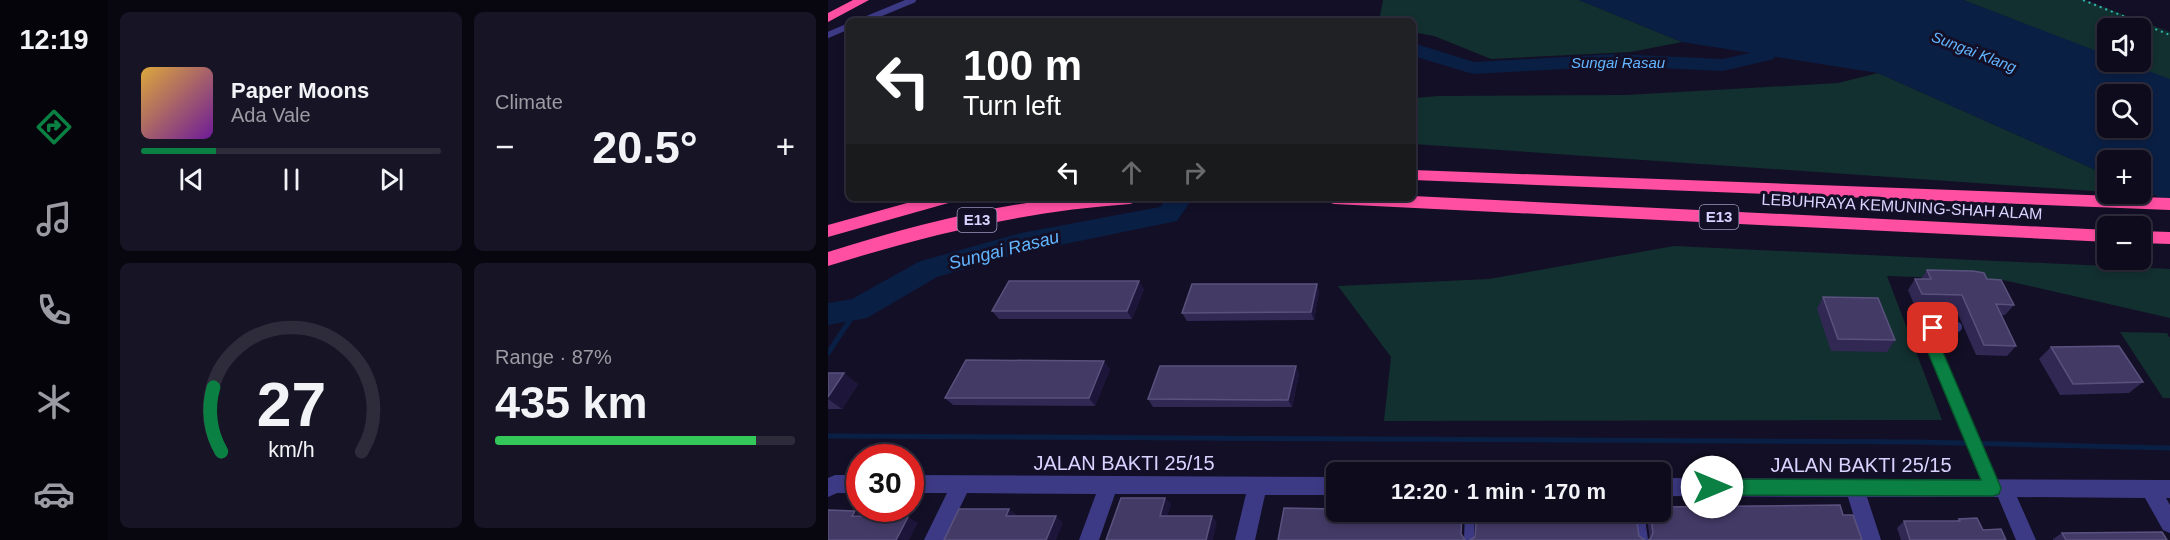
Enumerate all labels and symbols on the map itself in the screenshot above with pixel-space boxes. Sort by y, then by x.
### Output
water label: Sungai Klang [1929,28,2019,76]
water label: Sungai Rasau [1571,54,1666,71]
street label: LEBUHRAYA KEMUNING-SHAH ALAM [1761,191,2043,222]
road number: E13 [1700,205,1738,229]
road number: E13 [958,208,996,232]
water label: Sungai Rasau [947,227,1061,273]
pin [1907,302,1958,353]
speed limit sign: 30 [846,444,924,522]
street label: JALAN BAKTI 25/15 [1033,452,1215,474]
street label: JALAN BAKTI 25/15 [1770,454,1952,476]
position arrow [1680,455,1744,519]

